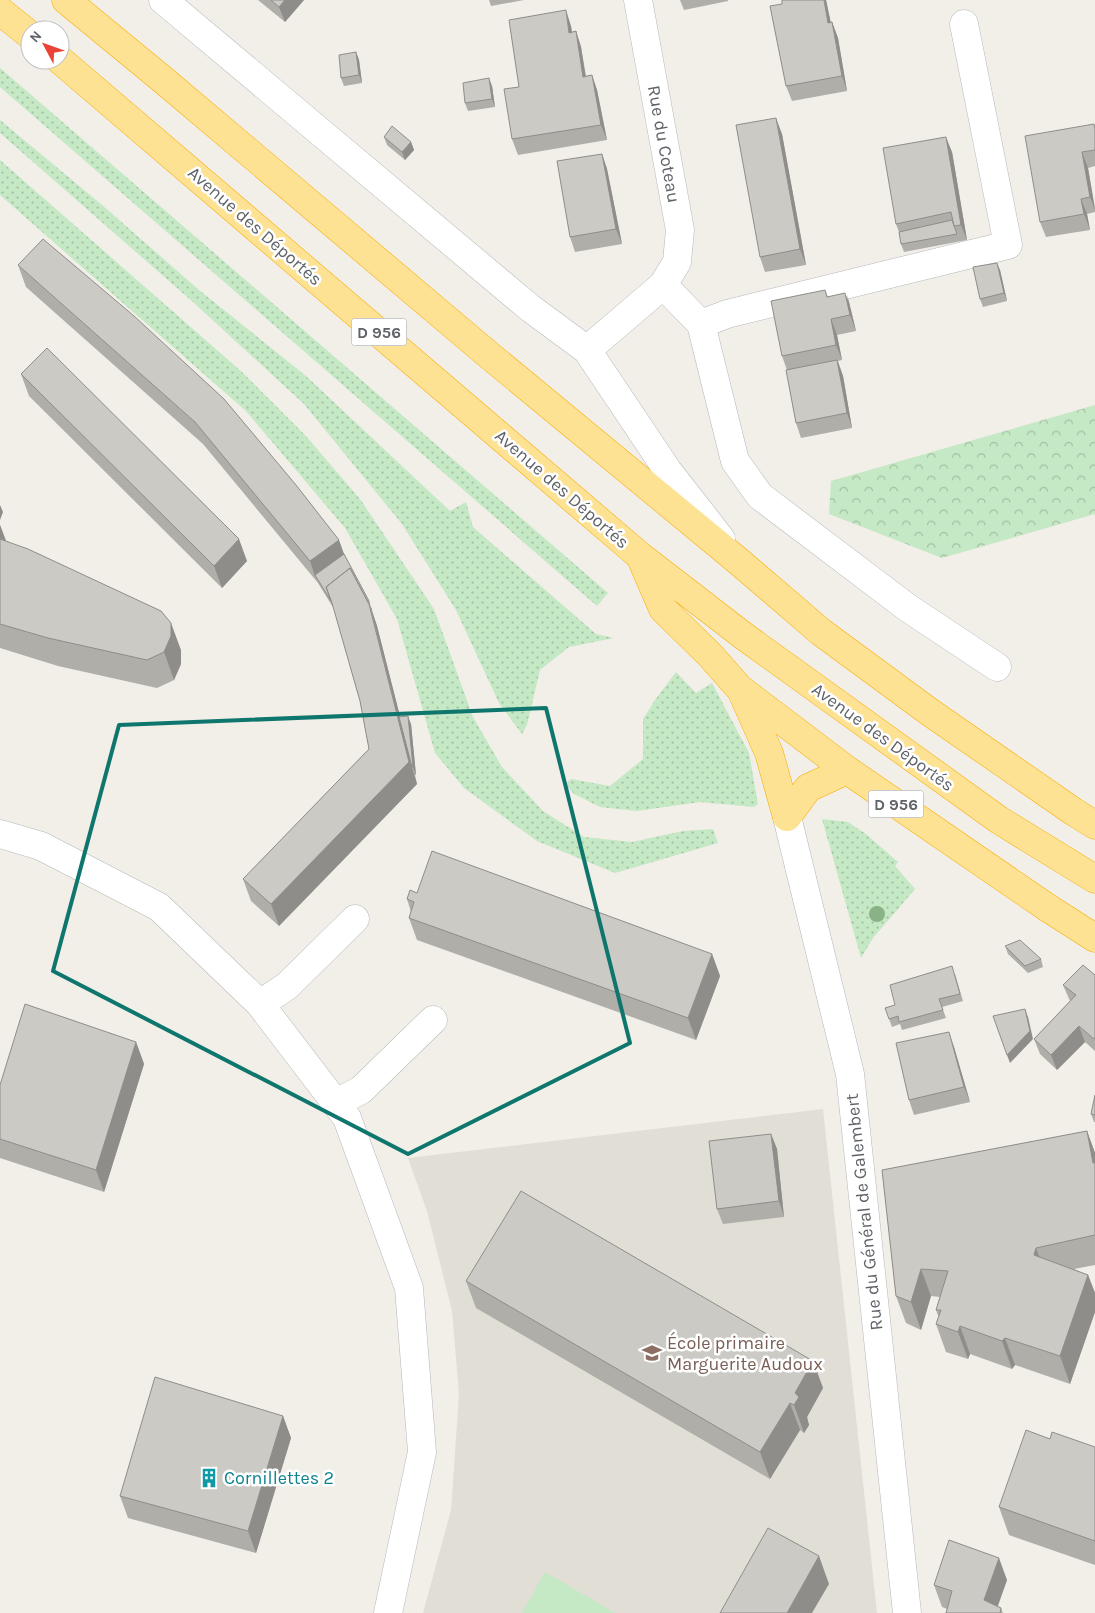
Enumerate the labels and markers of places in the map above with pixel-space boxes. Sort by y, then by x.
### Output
place label: École primaire Marguerite Audoux [667,1331,823,1375]
school or university icon: École primaire Marguerite Audoux [641,1342,663,1364]
building icon: Cornillettes 2 [198,1467,220,1489]
place label: Cornillettes 2 [224,1467,334,1489]

